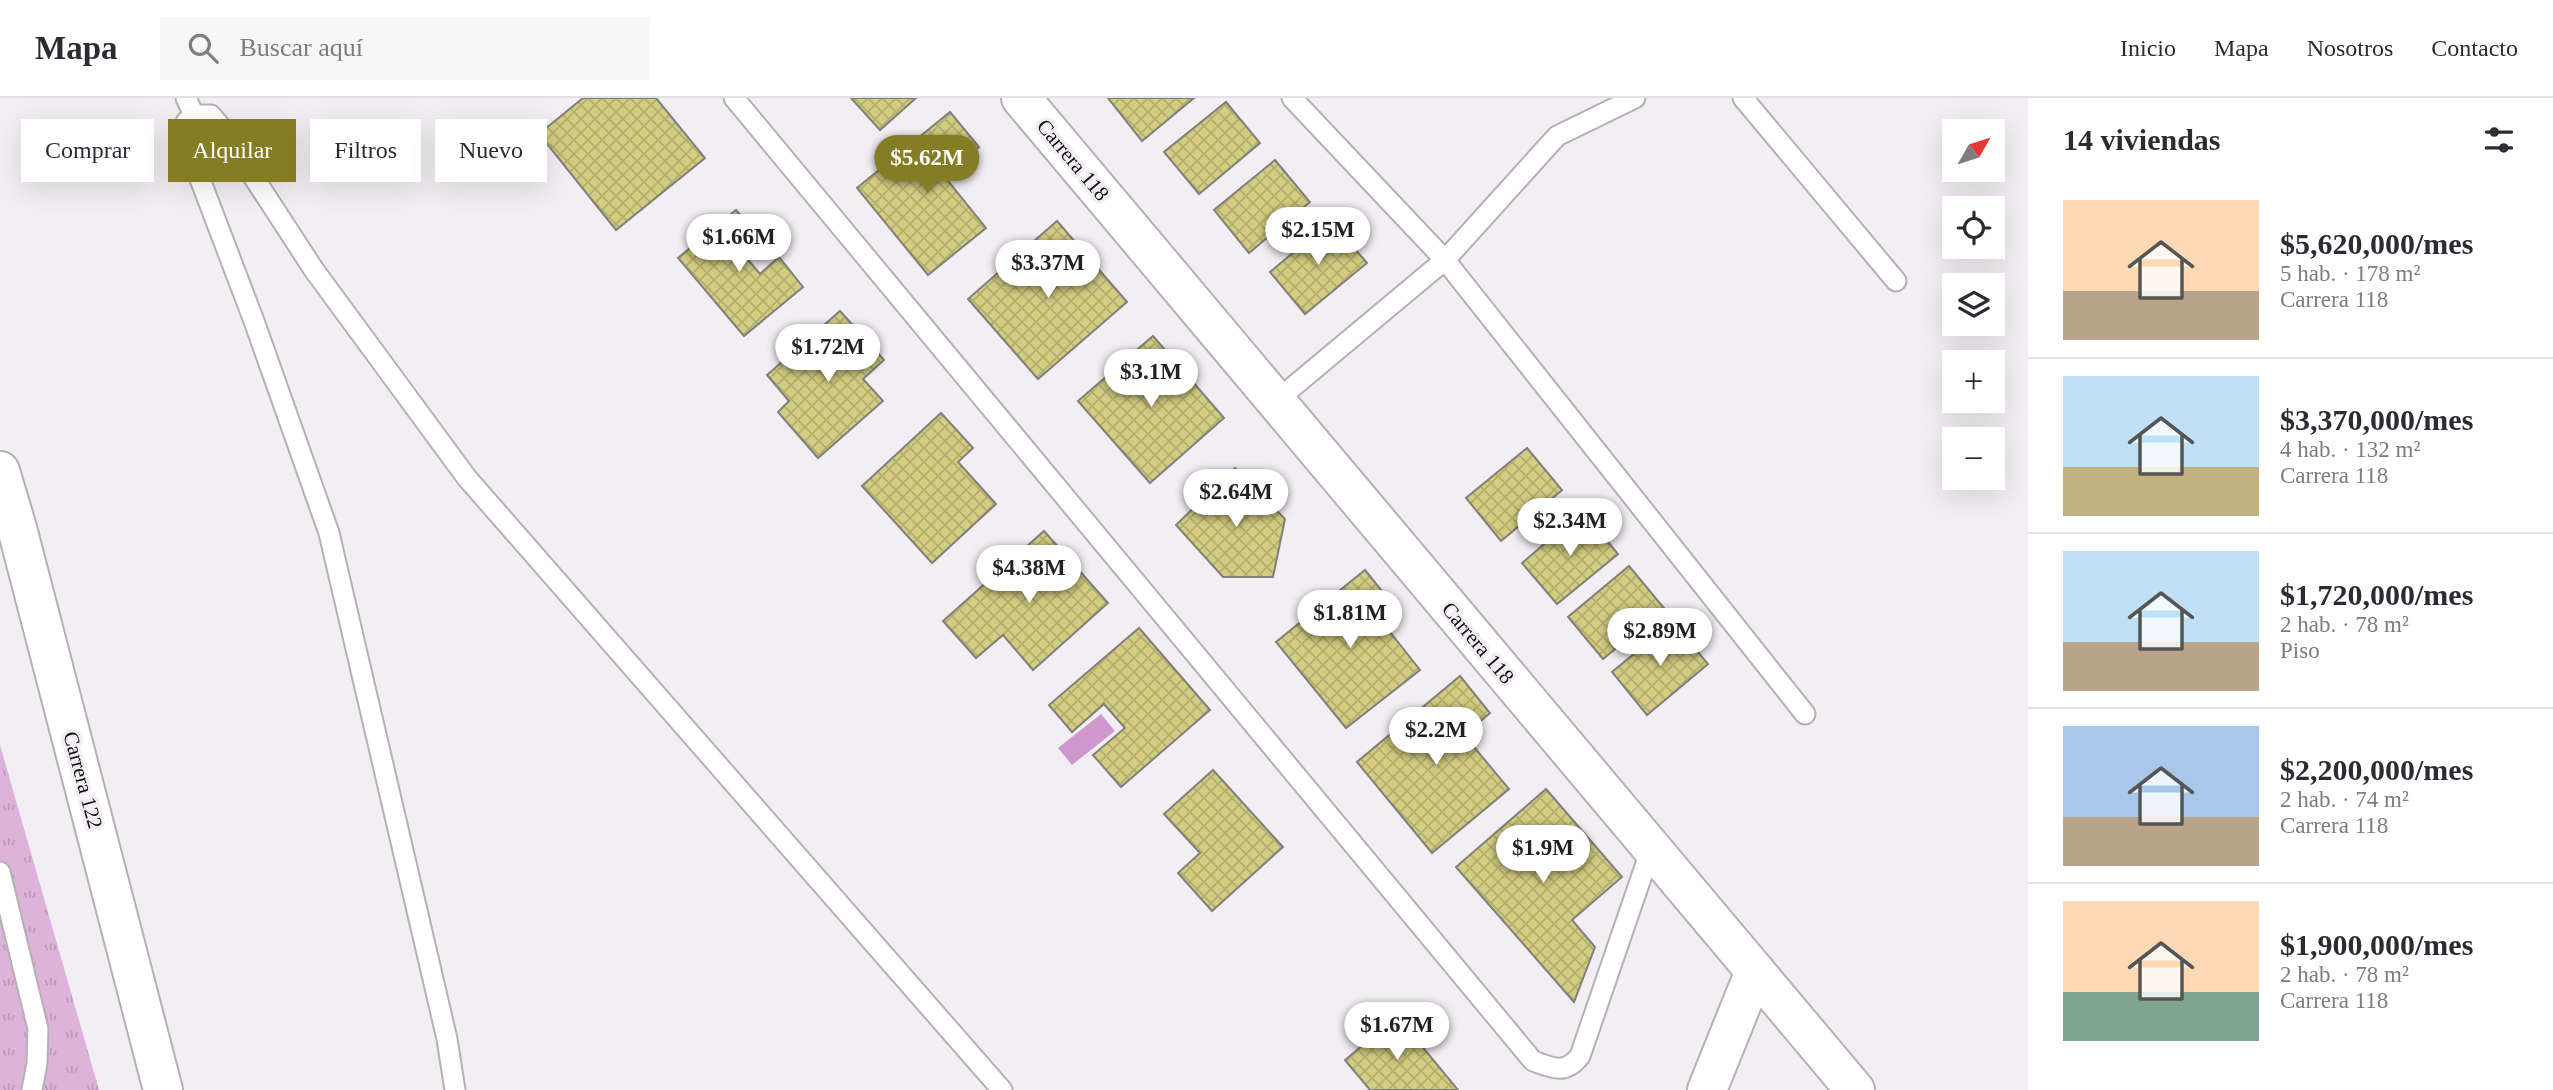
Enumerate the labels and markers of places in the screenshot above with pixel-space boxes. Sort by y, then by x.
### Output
pin: $5.62M [870,136,984,195]
pin: $2.15M [1261,208,1375,267]
pin: $1.66M [682,214,796,274]
pin: $3.37M [991,240,1105,300]
pin: $1.72M [771,324,885,384]
pin: $3.1M [1102,350,1200,409]
pin: $2.64M [1179,470,1293,529]
pin: $2.34M [1513,498,1627,558]
pin: $4.38M [972,546,1086,605]
pin: $1.81M [1293,590,1407,650]
pin: $2.89M [1603,608,1717,668]
pin: $2.2M [1387,708,1485,767]
pin: $1.9M [1494,826,1592,885]
pin: $1.67M [1340,1002,1454,1062]

